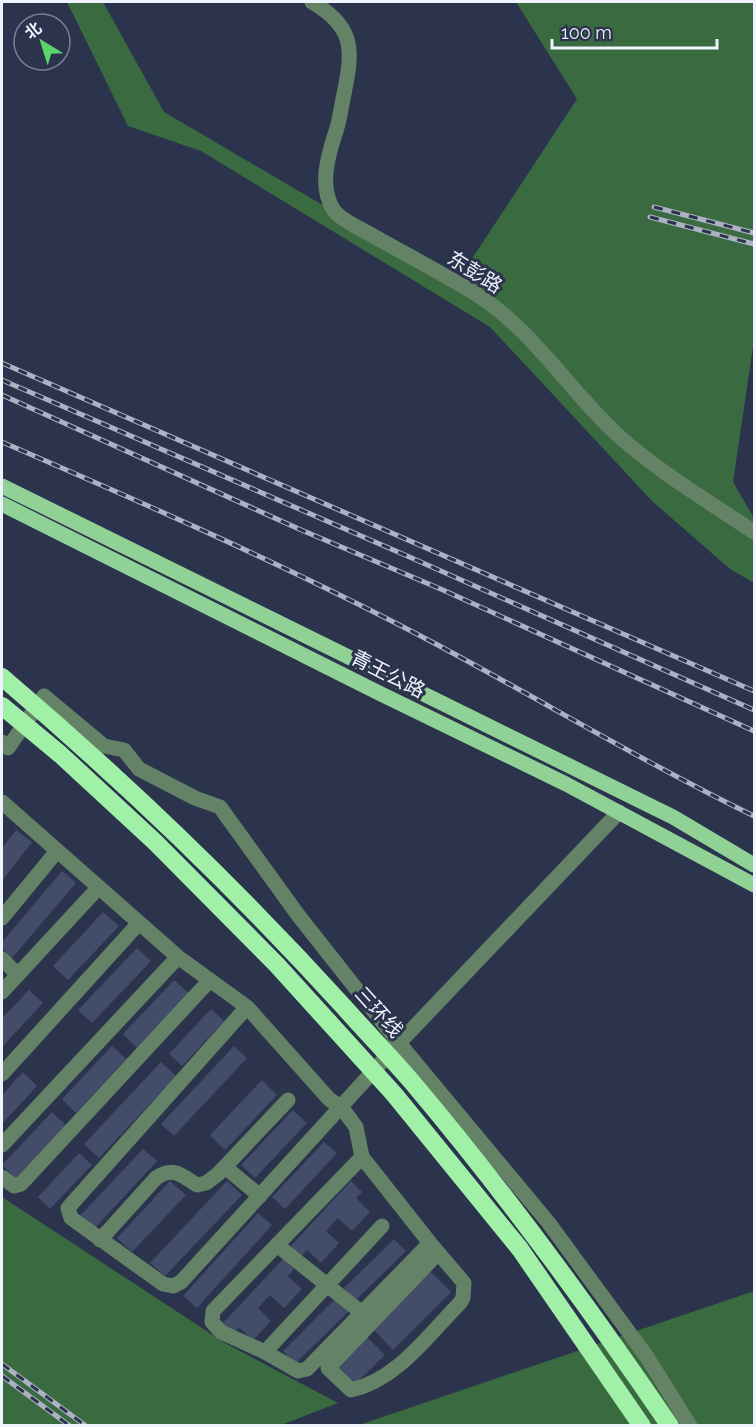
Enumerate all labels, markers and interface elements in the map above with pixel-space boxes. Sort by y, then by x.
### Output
north arrow [12,12,72,72]
scale bar [552,12,717,50]
text: 北 [21,18,45,43]
text: 100 m [561,22,612,43]
street label: 东彭路 [443,246,507,298]
street label: 青王公路 [347,645,429,703]
street label: 三环线 [350,982,408,1042]

